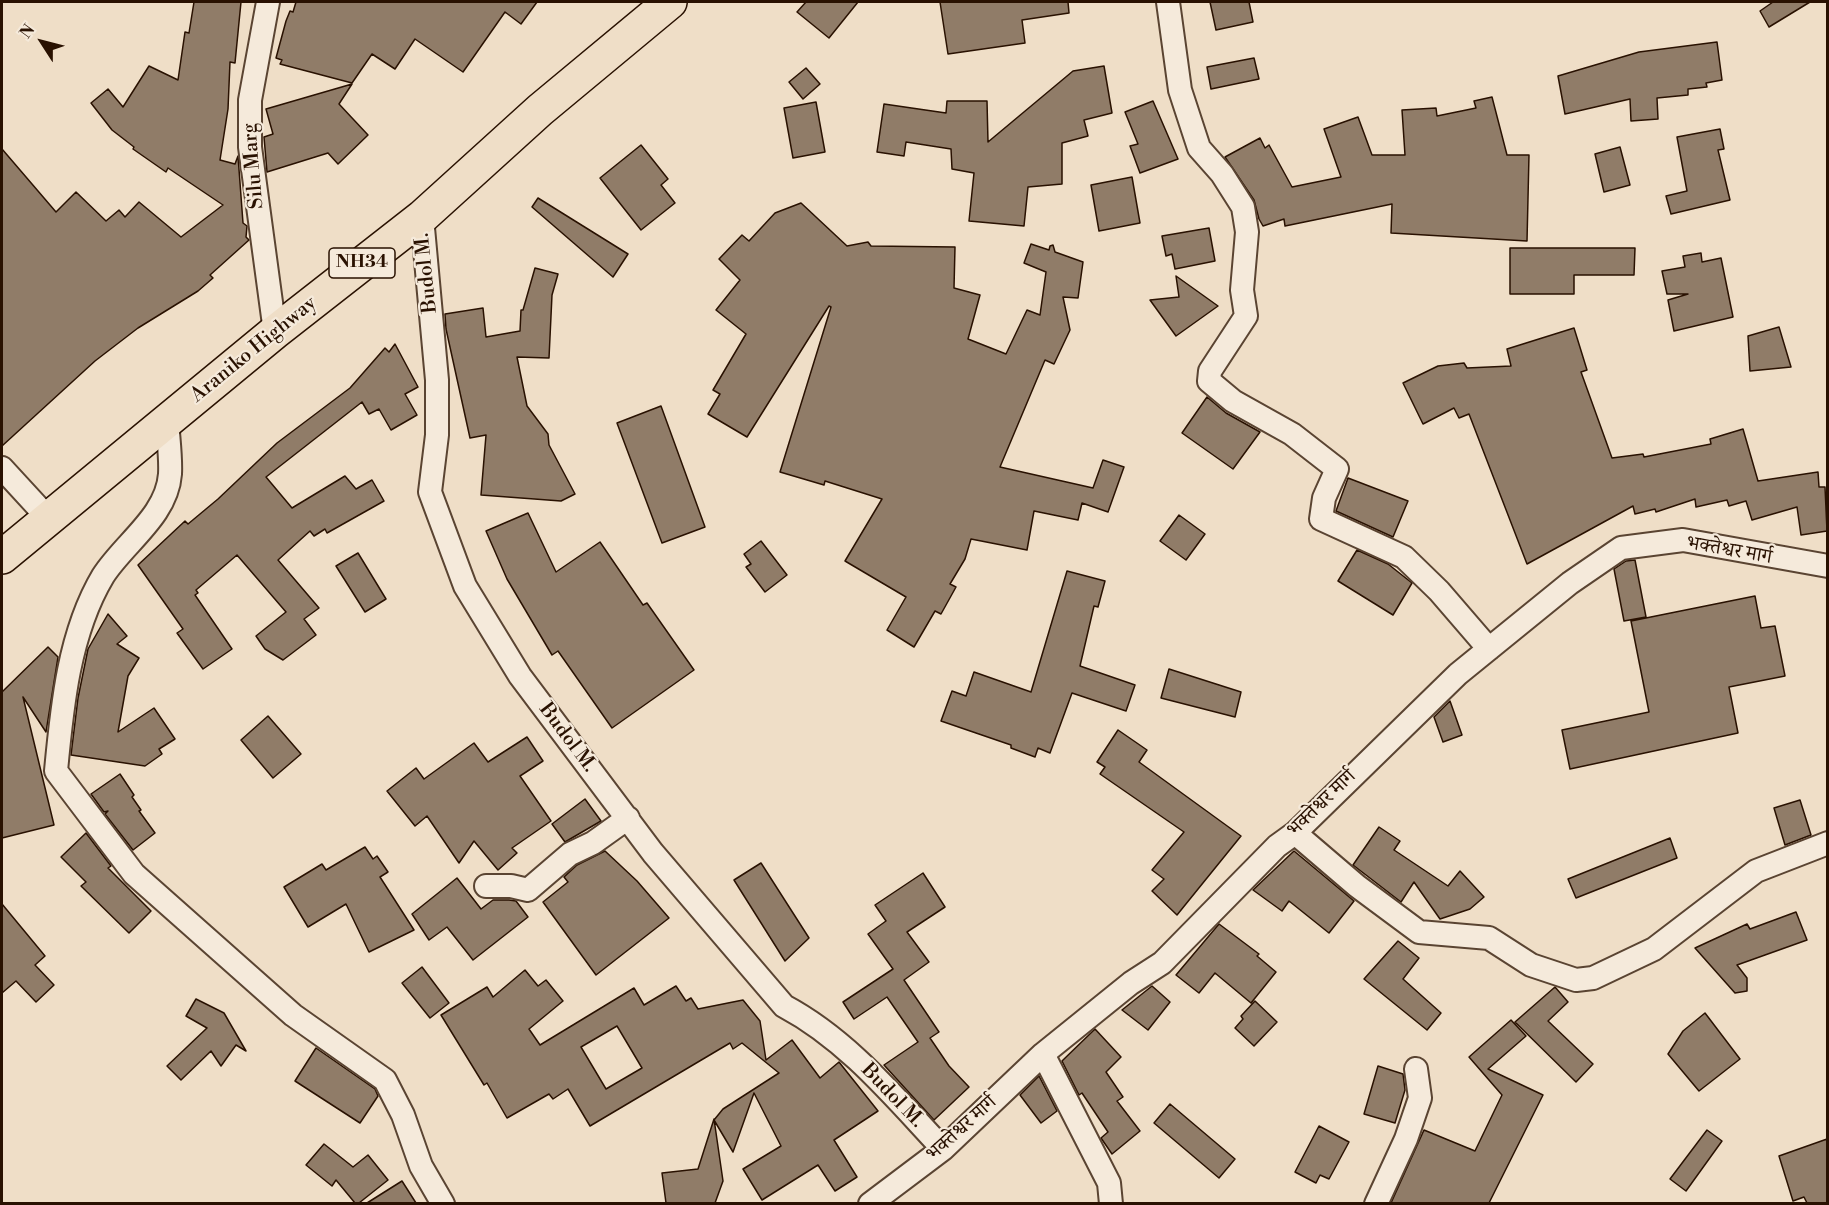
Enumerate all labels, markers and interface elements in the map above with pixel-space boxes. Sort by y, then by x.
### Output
north arrow [12,12,72,72]
text: N [16,20,39,42]
street label: Silu Marg [238,122,270,210]
street label: Budol M. [411,232,443,314]
road number: NH34 [329,248,395,278]
street label: Araniko Highway [186,292,322,408]
street label: भक्तेश्वर मार्ग [1684,532,1774,570]
street label: Budol M. [533,699,601,777]
street label: भक्तेश्वर मार्ग [1283,765,1361,843]
street label: Budol M. [855,1059,929,1133]
street label: भक्तेश्वर मार्ग [922,1091,1002,1167]

